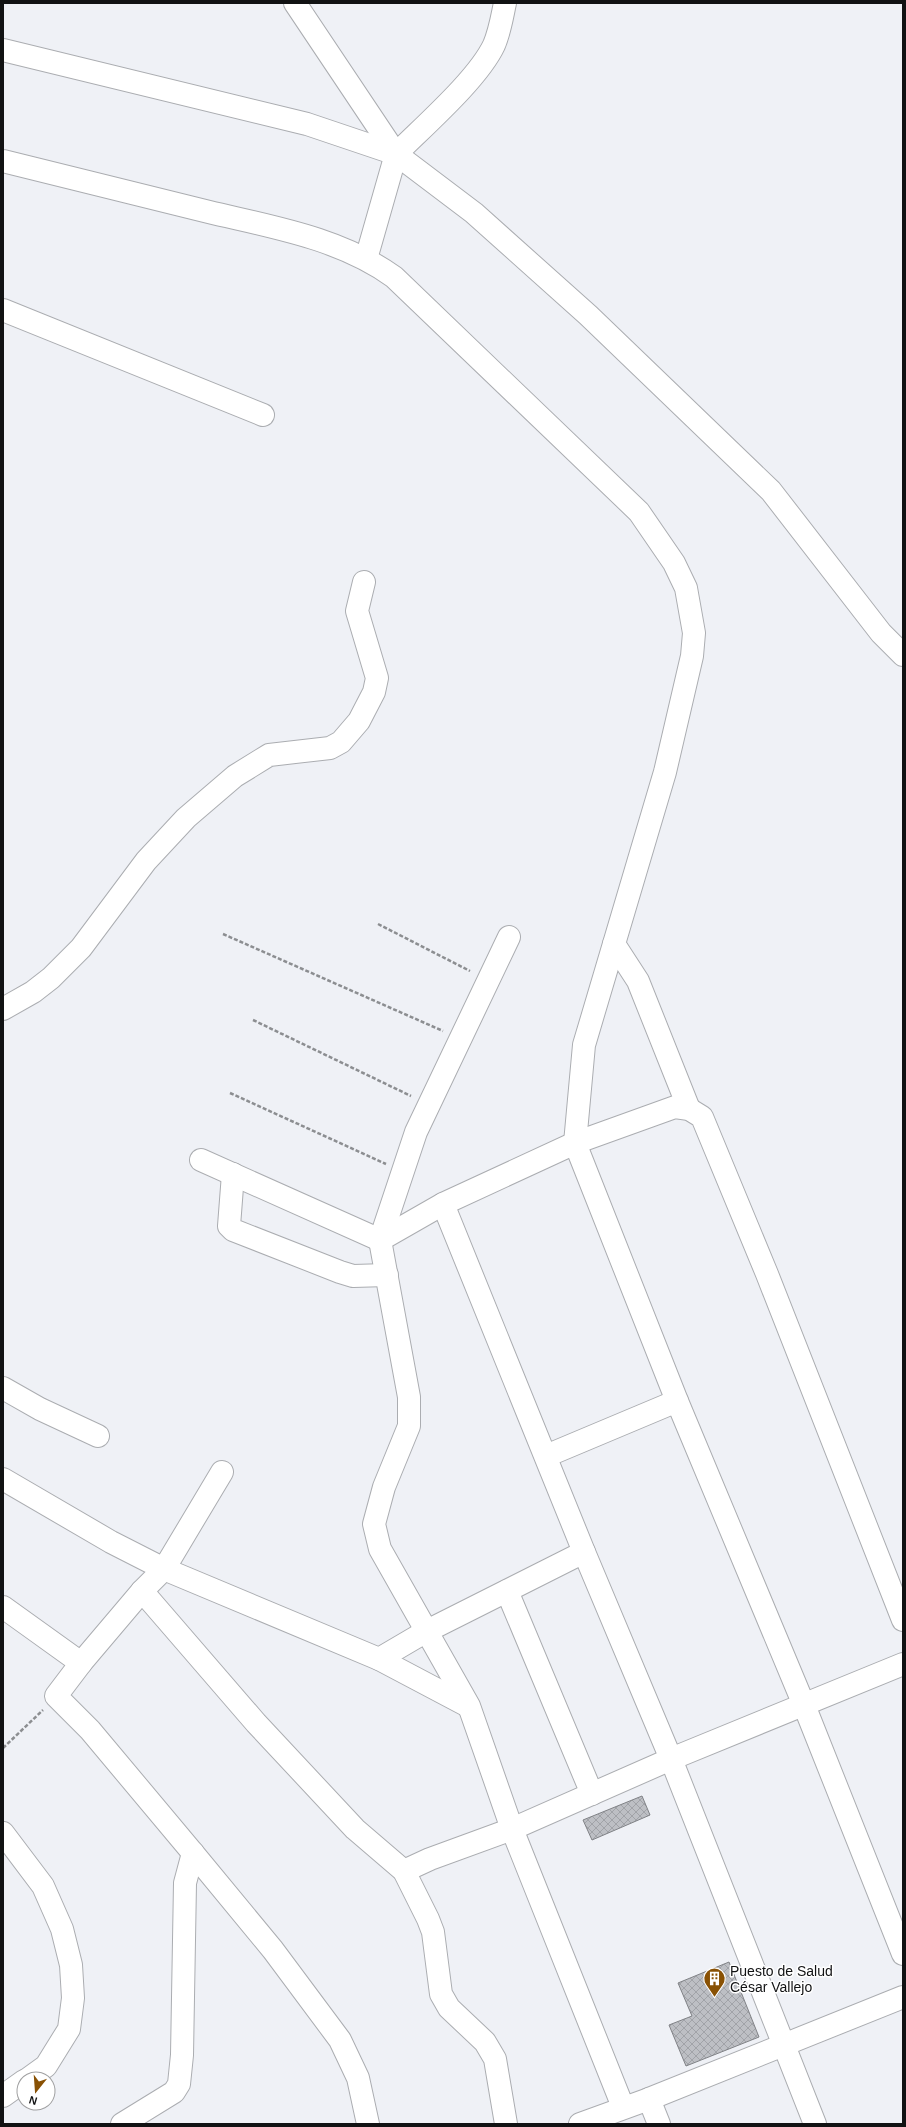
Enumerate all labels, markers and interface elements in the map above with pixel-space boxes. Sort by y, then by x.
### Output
place label: Puesto de Salud César Vallejo [730,1963,833,1995]
building icon: Puesto de Salud César Vallejo [702,1966,728,1999]
north arrow [16,2071,56,2111]
text: N [27,2094,39,2107]

